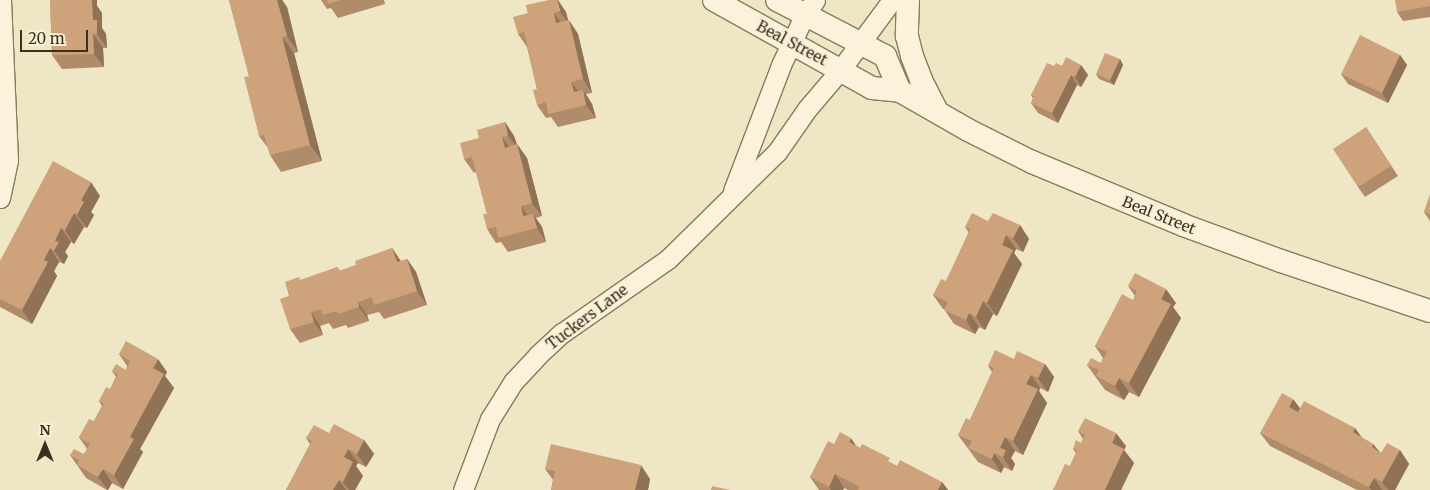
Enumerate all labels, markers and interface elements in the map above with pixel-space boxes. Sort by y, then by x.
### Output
street label: Beal Street [754,17,830,69]
scale bar [22,20,90,52]
text: 20 m [28,29,65,48]
street label: Beal Street [1120,192,1198,238]
street label: Tuckers Lane [543,281,631,353]
north arrow [20,420,70,470]
text: N [39,421,51,439]

